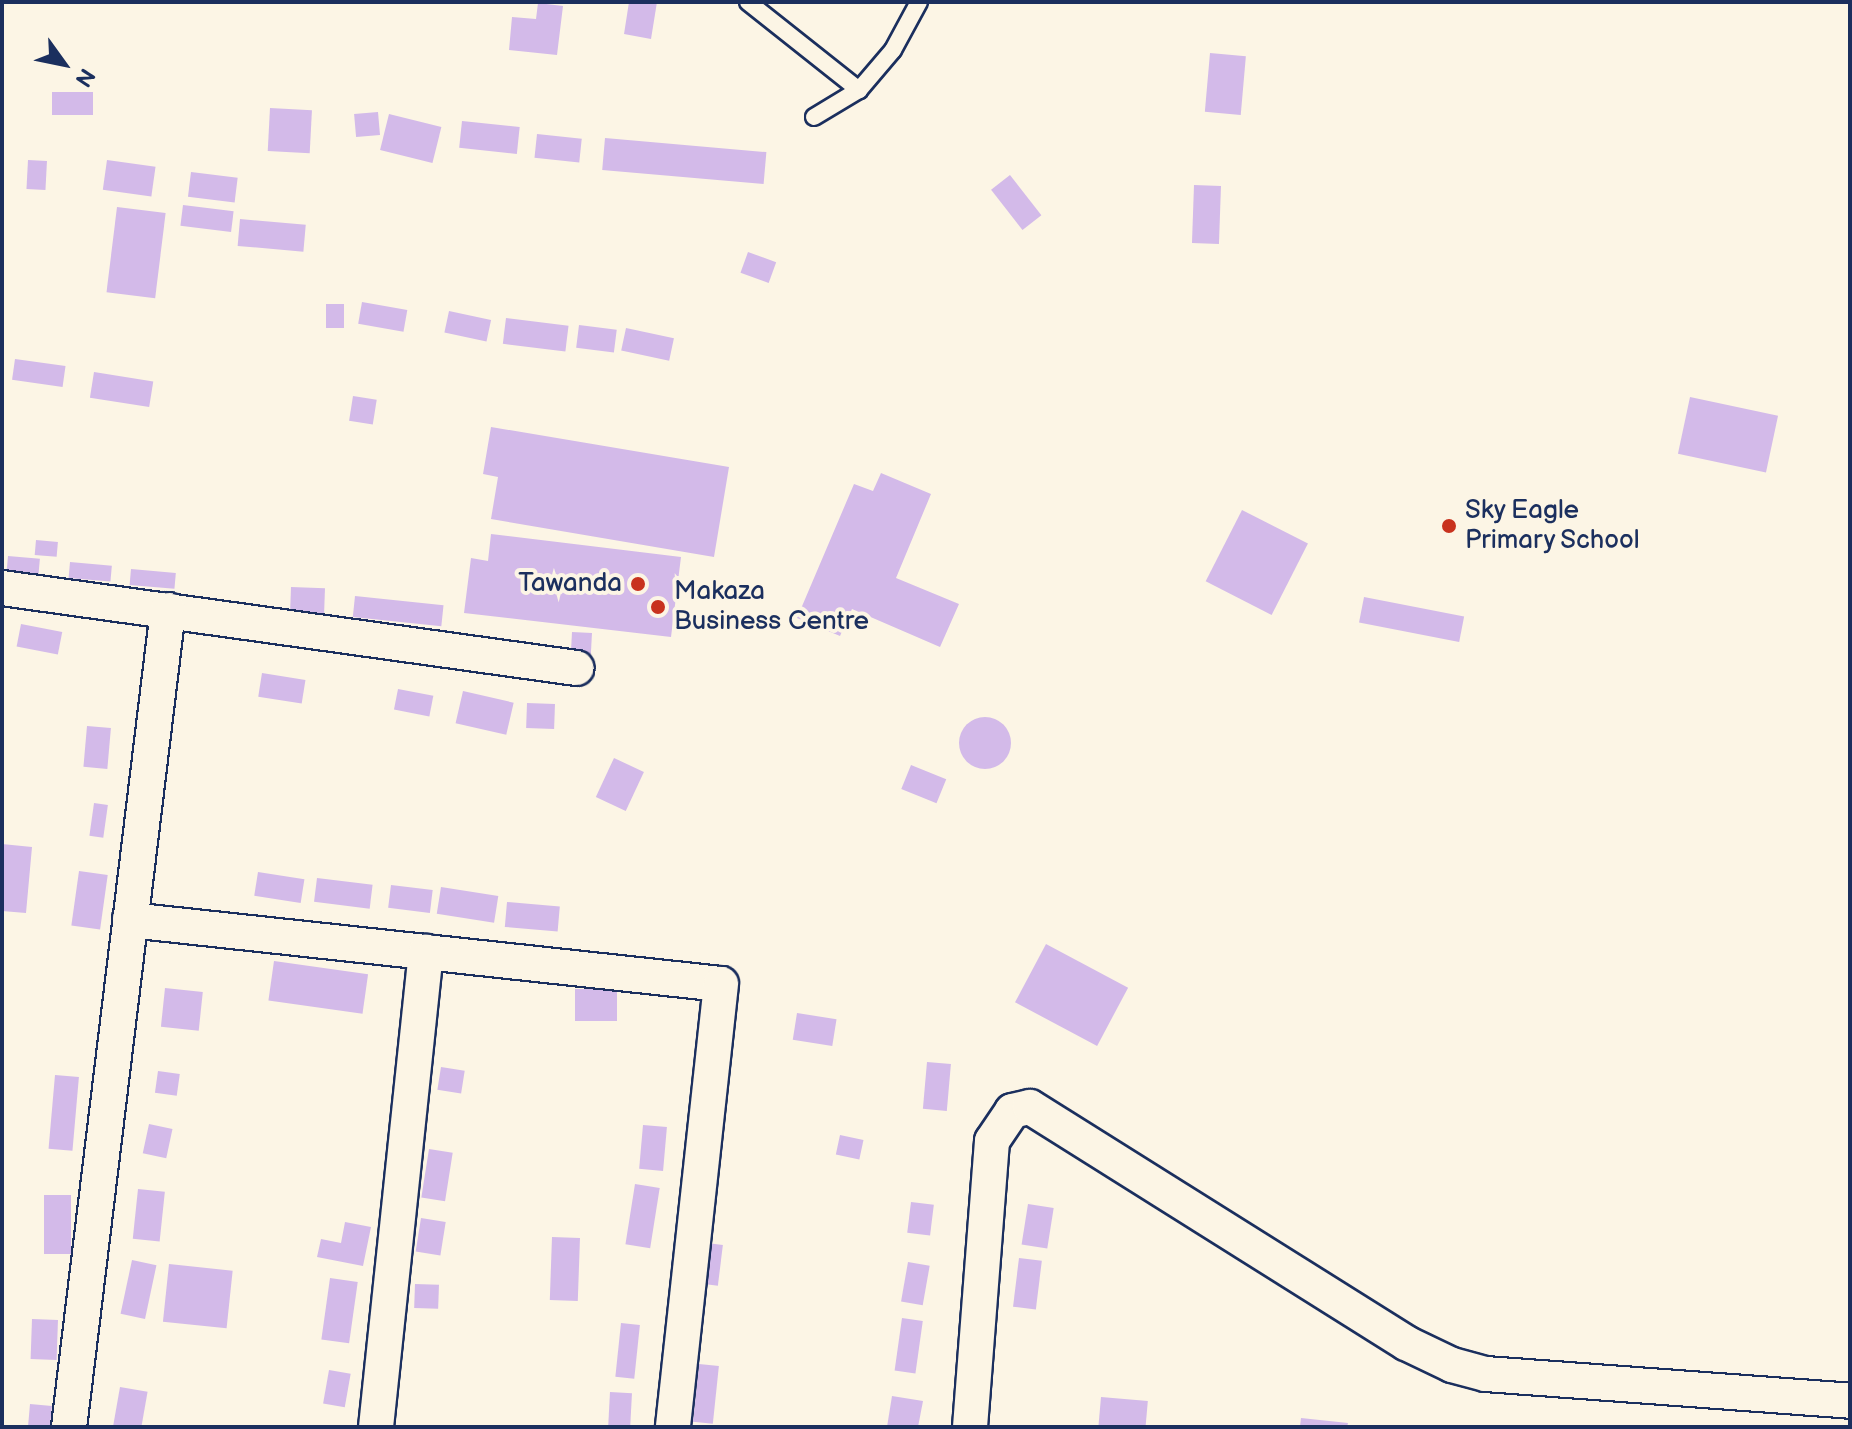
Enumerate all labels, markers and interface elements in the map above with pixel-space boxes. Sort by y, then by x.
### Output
north arrow [24,24,104,104]
text: N [69,63,100,92]
place label: Sky Eagle Primary School [1465,495,1642,556]
marker: Sky Eagle Primary School [1440,517,1458,535]
place label: Tawanda [518,568,622,600]
marker: Tawanda [629,575,647,593]
place label: Makaza Business Centre [674,576,869,638]
marker: Makaza Business Centre [649,598,667,616]

